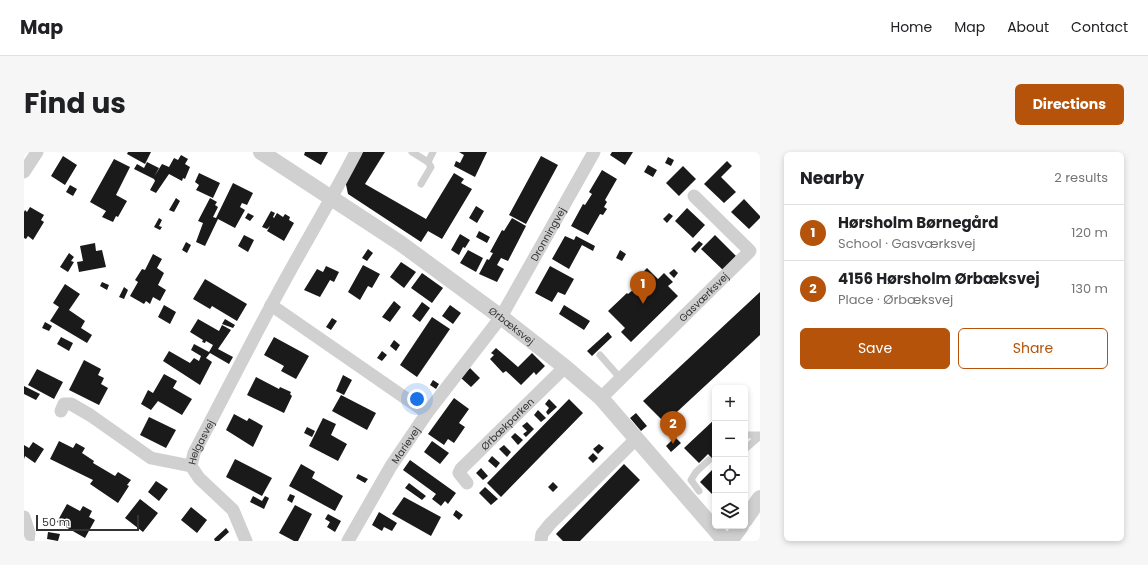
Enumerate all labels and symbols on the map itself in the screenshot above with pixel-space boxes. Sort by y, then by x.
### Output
street label: Dronningvej [527,204,569,264]
street label: Gasværksvej [675,269,732,325]
pin: 1 [630,271,656,304]
street label: Ørbæksvej [486,303,538,348]
your location [407,389,427,409]
street label: Ørbækparken [477,394,537,453]
pin: 2 [660,411,686,444]
street label: Helgasvej [184,417,218,466]
street label: Marievej [387,423,423,466]
scale bar [36,513,139,532]

